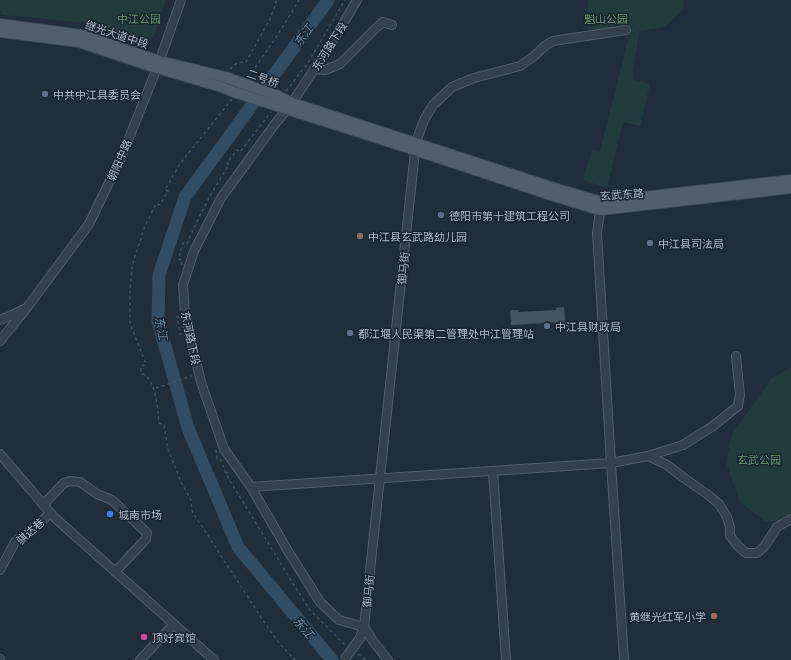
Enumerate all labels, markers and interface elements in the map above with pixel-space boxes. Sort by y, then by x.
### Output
park label: 中江公园 [117,12,161,25]
park label: 魁山公园 [584,12,628,25]
street label: 继光大道中段 [84,18,150,50]
street label: 东河路下段 [309,19,349,73]
water label: 东江 [290,20,317,49]
street label: 二号桥 [245,66,281,90]
place label: 中共中江县委员会 [53,88,141,101]
marker: 中共中江县委员会 [40,89,50,99]
street label: 朝阳中路 [104,137,134,183]
street label: 玄武东路 [600,186,644,202]
place label: 德阳市第十建筑工程公司 [449,209,570,222]
marker: 德阳市第十建筑工程公司 [436,210,446,220]
place label: 中江县玄武路幼儿园 [368,230,467,243]
marker: 中江县玄武路幼儿园 [355,231,365,241]
place label: 中江县司法局 [658,237,724,250]
marker: 中江县司法局 [645,238,655,248]
street label: 御马街 [395,251,411,286]
street label: 东河路下段 [179,310,203,366]
water label: 东江 [153,315,172,343]
place label: 中江县财政局 [555,320,621,333]
marker: 中江县财政局 [542,321,552,331]
place label: 都江堰人民渠第二管理处中江管理站 [358,327,534,340]
marker: 都江堰人民渠第二管理处中江管理站 [345,328,355,338]
park label: 玄武公园 [737,453,781,466]
place label: 城南市场 [118,508,162,521]
marker: 城南市场 [105,509,115,519]
street label: 骐达巷 [13,515,47,547]
street label: 御马街 [360,574,376,609]
place label: 黄继光红军小学 [629,610,706,623]
marker: 黄继光红军小学 [709,611,719,621]
water label: 东江 [291,613,318,642]
place label: 顶好宾馆 [152,631,196,644]
marker: 顶好宾馆 [139,632,149,642]

